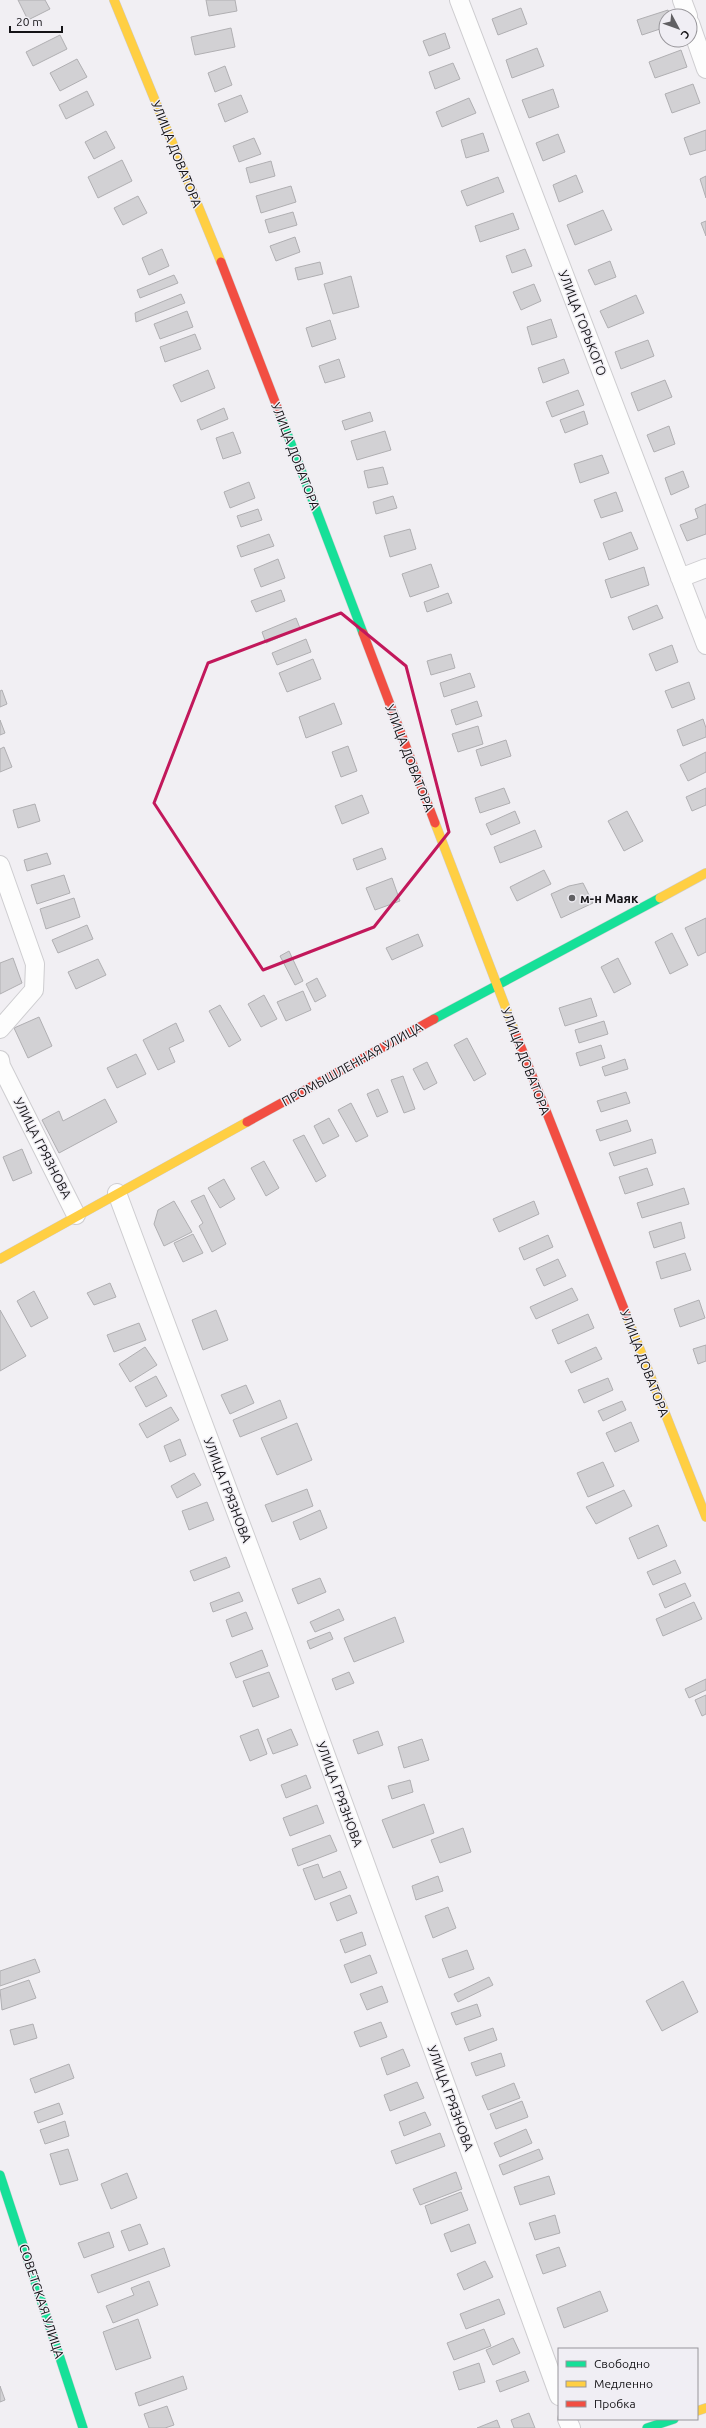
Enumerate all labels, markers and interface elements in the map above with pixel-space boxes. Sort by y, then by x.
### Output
scale bar [10,8,62,34]
north arrow [658,8,698,48]
text: 20 m [16,15,43,28]
text: С [679,28,692,41]
street label: УЛИЦА ДОВАТОРА [149,99,205,210]
street label: УЛИЦА ГОРЬКОГО [556,268,610,378]
street label: УЛИЦА ДОВАТОРА [269,400,323,512]
street label: УЛИЦА ДОВАТОРА [383,702,437,814]
place label: м-н Маяк [580,891,639,905]
marker: м-н Маяк [567,893,577,903]
street label: УЛИЦА ДОВАТОРА [499,1005,553,1117]
street label: ПРОМЫШЛЕННАЯ УЛИЦА [279,1019,425,1109]
street label: УЛИЦА ГРЯЗНОВА [11,1095,75,1201]
street label: УЛИЦА ДОВАТОРА [618,1307,672,1419]
street label: УЛИЦА ГРЯЗНОВА [202,1436,255,1545]
street label: УЛИЦА ГРЯЗНОВА [314,1739,366,1849]
street label: УЛИЦА ГРЯЗНОВА [425,2043,477,2153]
street label: СОВЕТСКАЯ УЛИЦА [17,2242,67,2360]
legend [558,2348,698,2420]
text: Свободно [594,2357,650,2370]
text: Медленно [594,2377,653,2390]
text: Пробка [594,2397,636,2410]

